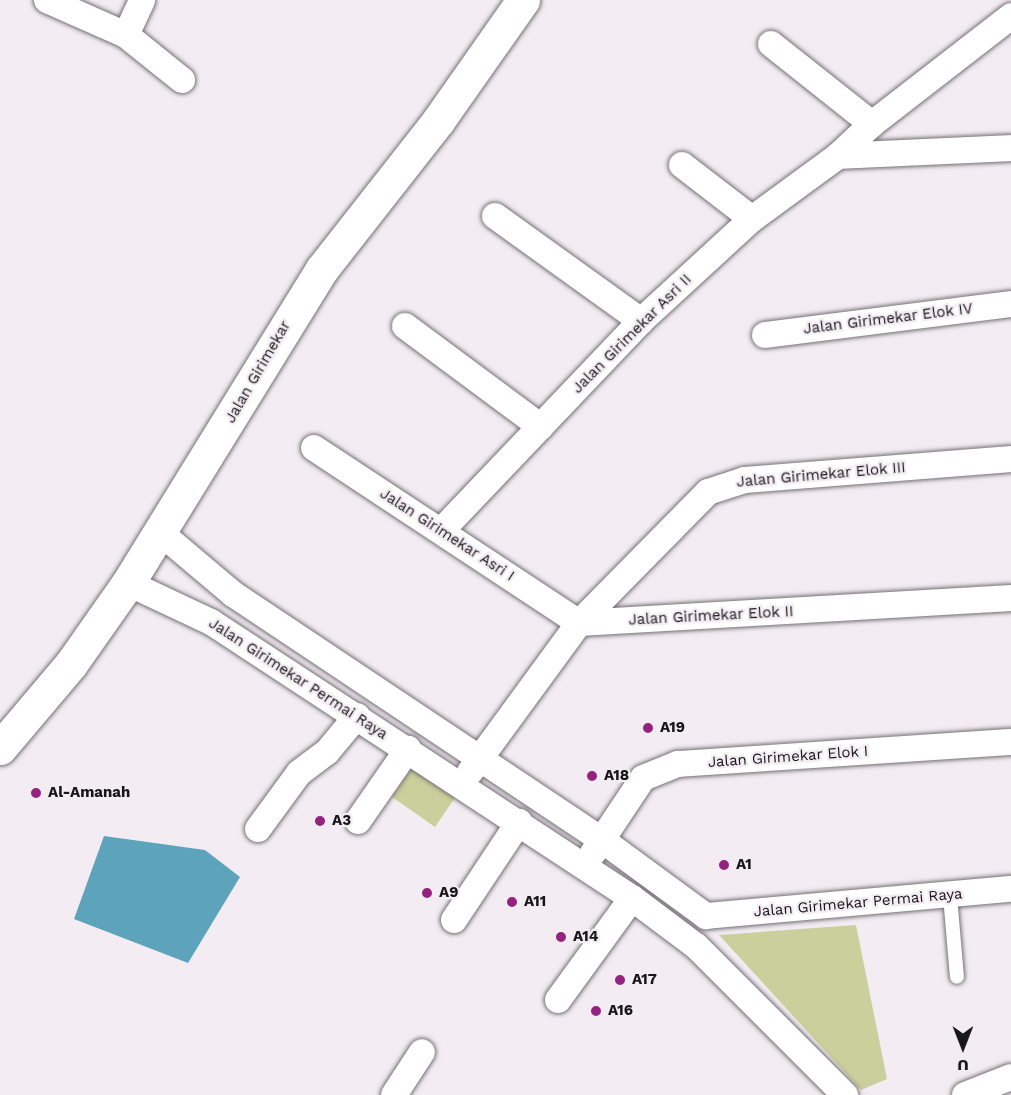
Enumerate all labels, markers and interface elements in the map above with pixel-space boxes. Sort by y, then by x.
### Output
street label: Jalan Girimekar Asri II [568,270,696,398]
street label: Jalan Girimekar Elok IV [802,300,974,338]
street label: Jalan Girimekar [221,318,295,426]
street label: Jalan Girimekar Elok III [735,459,907,491]
street label: Jalan Girimekar Asri I [376,485,518,585]
street label: Jalan Girimekar Elok II [628,603,794,629]
street label: Jalan Girimekar Permai Raya [205,614,391,744]
place label: A19 [660,719,685,737]
marker: A19 [641,721,655,735]
street label: Jalan Girimekar Elok I [707,742,869,772]
place label: A18 [604,767,629,785]
marker: A18 [585,769,599,783]
place label: Al-Amanah [48,784,130,802]
marker: Al-Amanah [29,786,43,800]
place label: A3 [332,812,351,830]
marker: A3 [313,814,327,828]
place label: A1 [736,856,752,874]
marker: A1 [717,858,731,872]
place label: A9 [439,884,458,902]
street label: Jalan Girimekar Permai Raya [753,885,963,921]
marker: A9 [420,886,434,900]
place label: A11 [524,893,546,911]
marker: A11 [505,895,519,909]
place label: A14 [573,928,598,946]
marker: A14 [554,930,568,944]
place label: A17 [632,971,657,989]
marker: A17 [613,973,627,987]
place label: A16 [608,1002,633,1020]
marker: A16 [589,1004,603,1018]
north arrow [933,1017,993,1077]
text: U [957,1056,969,1075]

